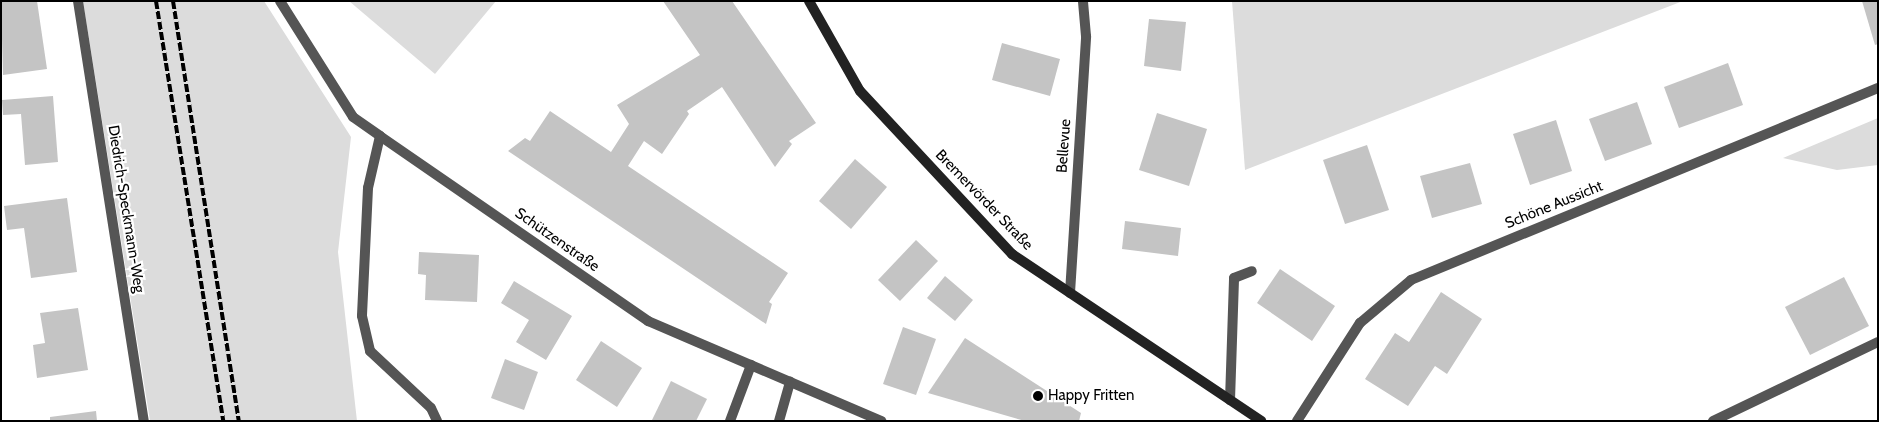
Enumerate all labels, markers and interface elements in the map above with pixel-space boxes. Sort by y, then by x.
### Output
street label: Bellevue [1053,118,1075,174]
street label: Diedrich-Speckmann-Weg [104,124,148,294]
street label: Bremervörder Straße [932,146,1036,254]
street label: Schöne Aussicht [1503,177,1605,233]
street label: Schützenstraße [511,204,603,276]
place label: Happy Fritten [1048,387,1134,405]
marker: Happy Fritten [1032,390,1044,402]

